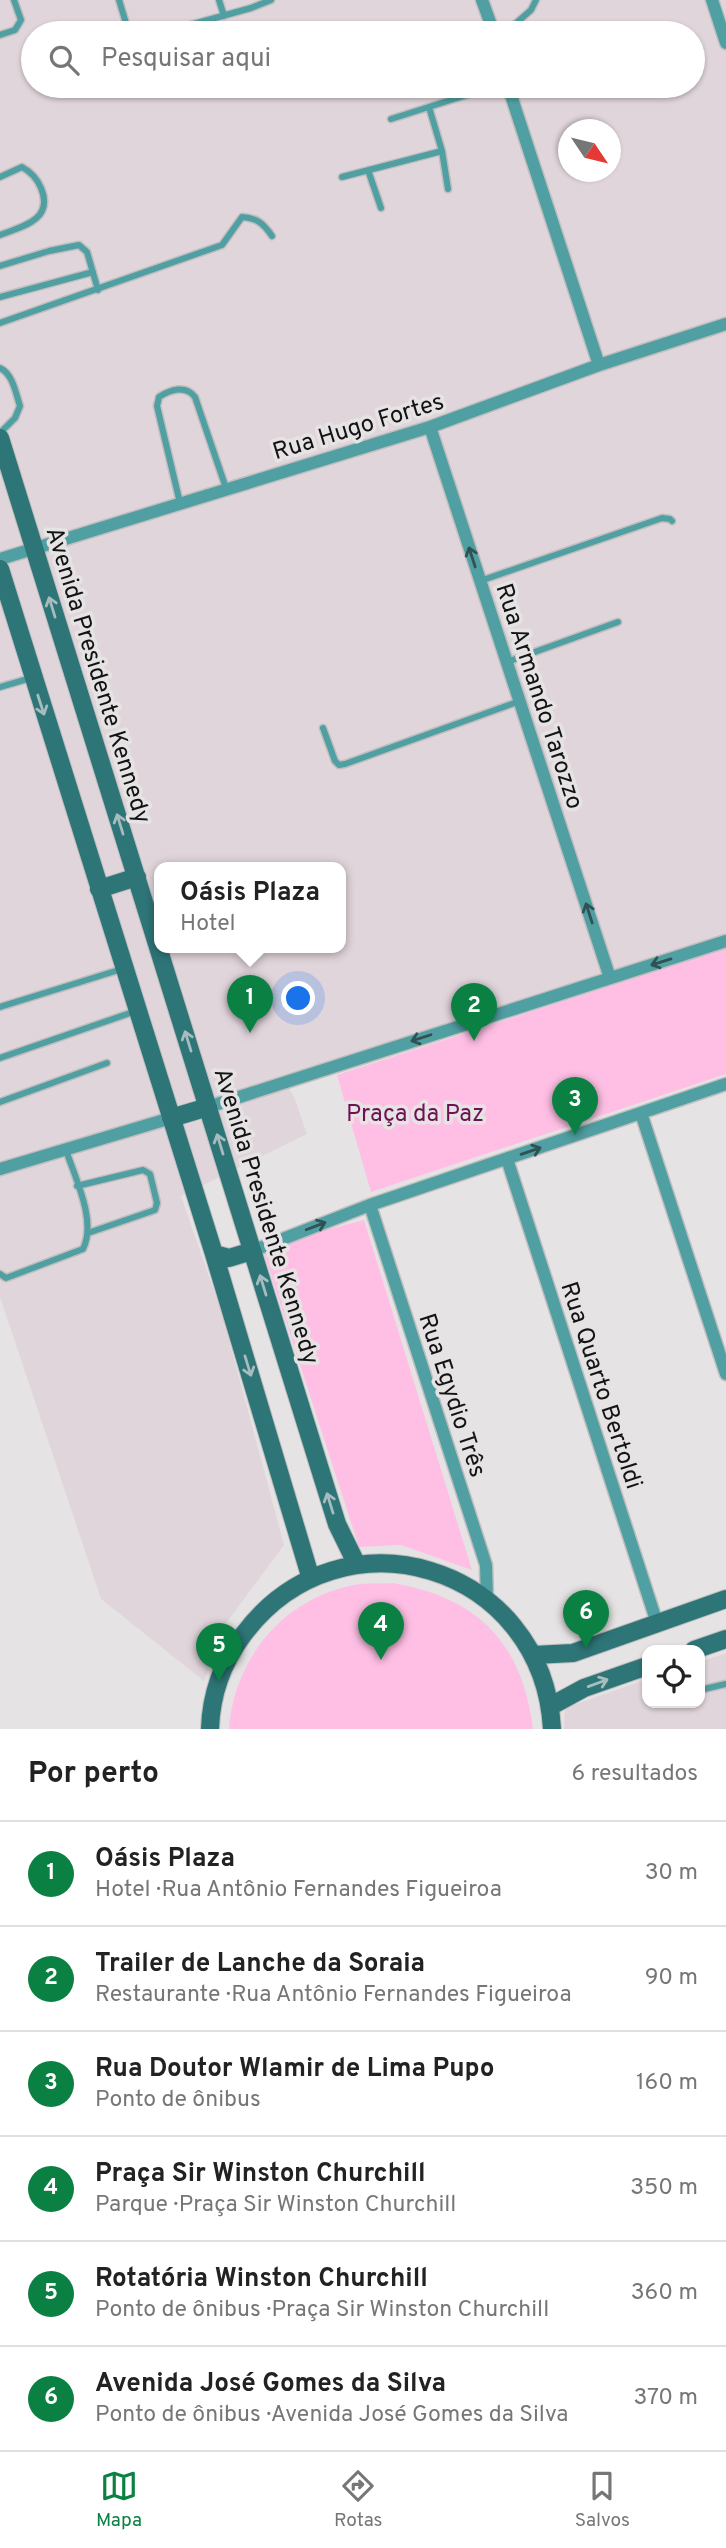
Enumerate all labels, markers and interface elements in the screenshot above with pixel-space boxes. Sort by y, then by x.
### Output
search box [21,21,705,98]
icon: search [45,41,83,79]
text: Pesquisar aqui [101,43,271,76]
north arrow [558,119,621,182]
street label: Rua Hugo Fortes [269,388,448,468]
street label: Avenida Presidente Kennedy [38,524,157,827]
one-way arrow [465,546,478,568]
street label: Rua Armando Tarozzo [487,580,589,813]
one-way arrow [45,596,58,618]
one-way arrow [35,694,48,716]
one-way arrow [113,813,126,835]
popup [154,862,346,953]
text: Oásis Plaza [180,877,320,910]
one-way arrow [581,902,594,924]
text: Hotel [180,910,236,939]
one-way arrow [650,956,672,969]
pin: 1 [227,975,273,1033]
your location [281,981,315,1015]
pin: 2 [451,983,497,1041]
one-way arrow [180,1031,193,1053]
one-way arrow [410,1033,432,1045]
street label: Avenida Presidente Kennedy [206,1065,325,1368]
pin: 3 [552,1077,598,1135]
park label: Praça da Paz [346,1100,484,1130]
one-way arrow [212,1134,225,1156]
one-way arrow [519,1144,541,1156]
one-way arrow [305,1219,326,1231]
one-way arrow [256,1275,268,1297]
street label: Rua Quarto Bertoldi [552,1278,648,1493]
street label: Rua Egydio Três [410,1310,492,1481]
one-way arrow [243,1355,256,1377]
one-way arrow [323,1492,335,1514]
pin: 6 [563,1590,609,1648]
pin: 4 [358,1602,404,1660]
pin: 5 [196,1623,242,1681]
map controls [642,1645,705,1708]
button: locate [642,1645,705,1708]
one-way arrow [586,1676,608,1688]
text: Por perto [28,1756,159,1793]
text: 6 resultados [572,1760,698,1789]
text: Oásis Plaza [95,1843,235,1876]
text: 1 [46,1859,56,1888]
text: 30 m [645,1859,698,1888]
text: Hotel · Rua Antônio Fernandes Figueiroa [95,1876,502,1905]
text: Trailer de Lanche da Soraia [95,1948,425,1981]
text: 2 [44,1964,58,1993]
text: 90 m [645,1964,698,1993]
text: Restaurante · Rua Antônio Fernandes Figueiroa [95,1981,572,2010]
text: Rua Doutor Wlamir de Lima Pupo [95,2053,495,2086]
text: 3 [44,2069,58,2098]
text: 160 m [636,2069,698,2098]
text: Ponto de ônibus [95,2086,261,2115]
text: Praça Sir Winston Churchill [95,2158,426,2191]
text: 4 [44,2174,58,2203]
text: 350 m [630,2174,698,2203]
text: Parque · Praça Sir Winston Churchill [95,2191,456,2220]
text: Rotatória Winston Churchill [95,2263,428,2296]
text: 5 [44,2279,58,2308]
text: 360 m [631,2279,698,2308]
text: Ponto de ônibus · Praça Sir Winston Churchill [95,2296,549,2325]
text: Avenida José Gomes da Silva [95,2368,446,2401]
text: 6 [44,2384,58,2413]
text: 370 m [633,2384,698,2413]
text: Ponto de ônibus · Avenida José Gomes da Silva [95,2401,568,2430]
tab: Mapa [96,2467,142,2533]
tab: Rotas [334,2467,383,2533]
tab: Salvos [575,2467,630,2533]

